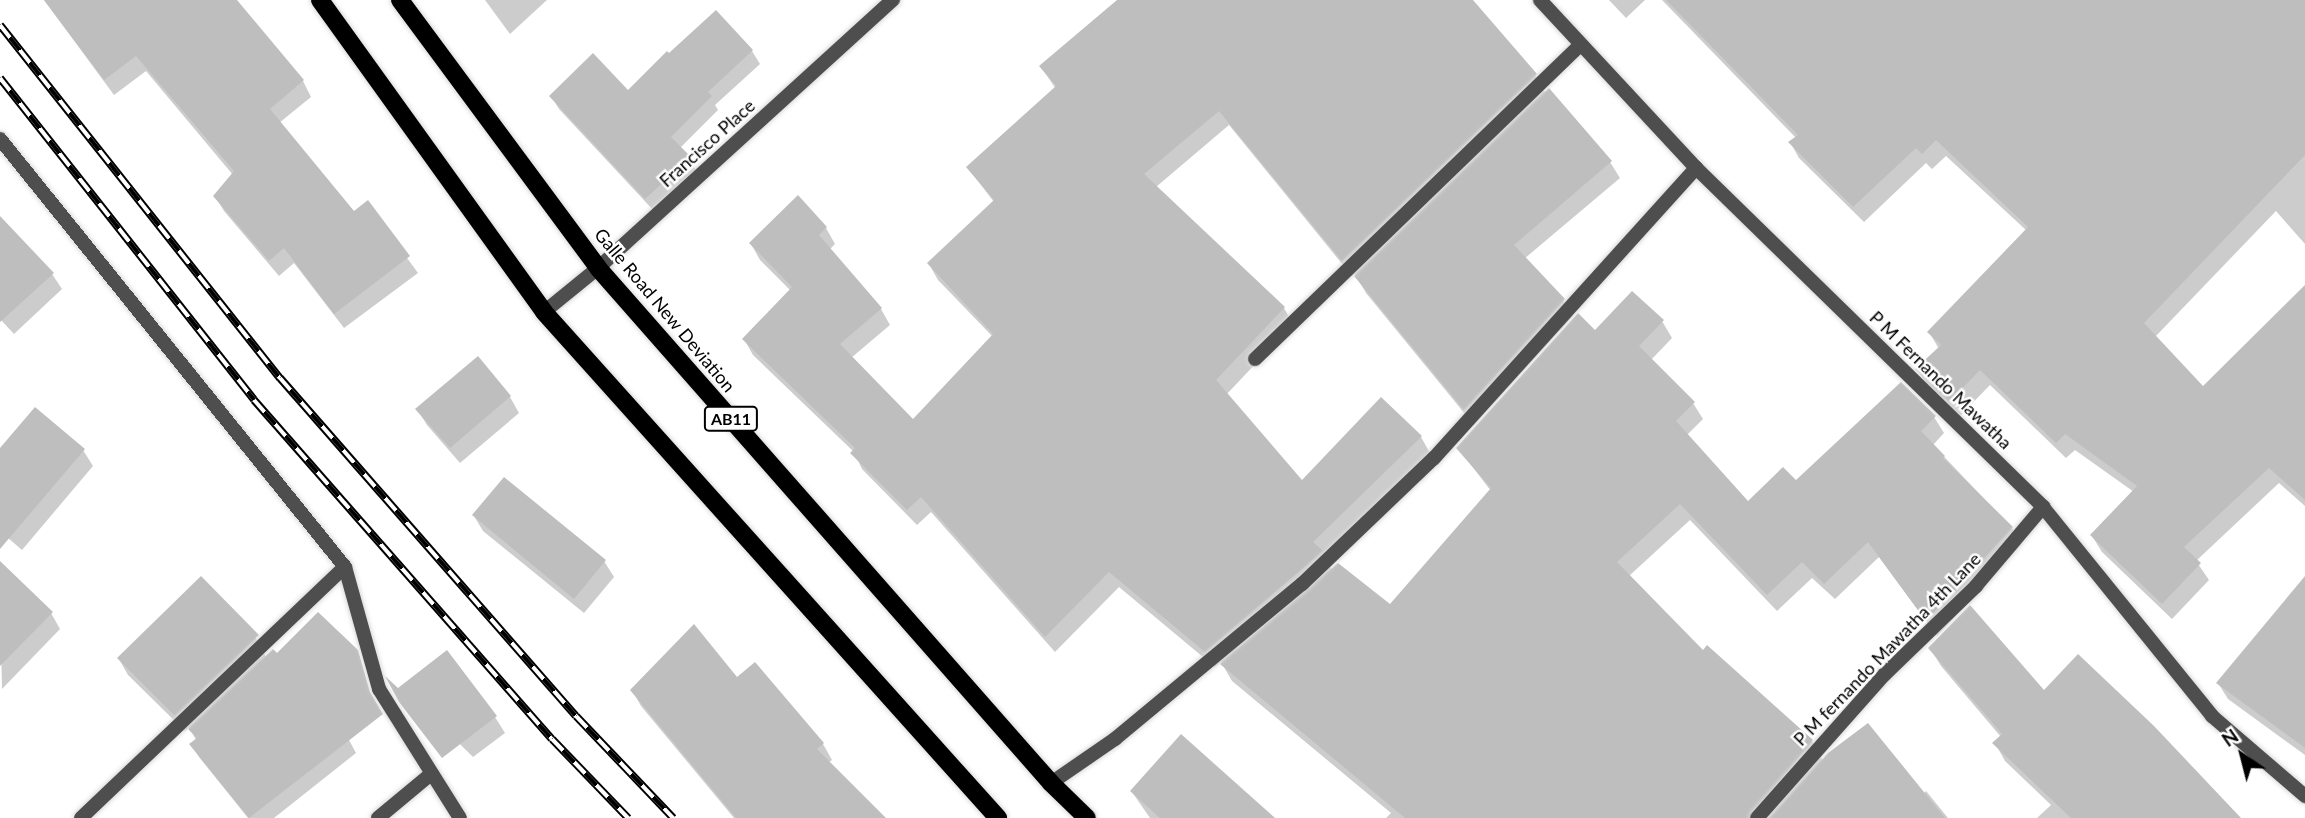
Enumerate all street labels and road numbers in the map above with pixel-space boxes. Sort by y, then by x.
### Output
street label: Francisco Place [655,95,759,191]
street label: Galle Road New Deviation [590,224,740,396]
street label: P M Fernando Mawatha [1865,306,2017,454]
road number: AB11 [703,406,759,432]
street label: P M fernando Mawatha 4th Lane [1789,548,1985,750]

